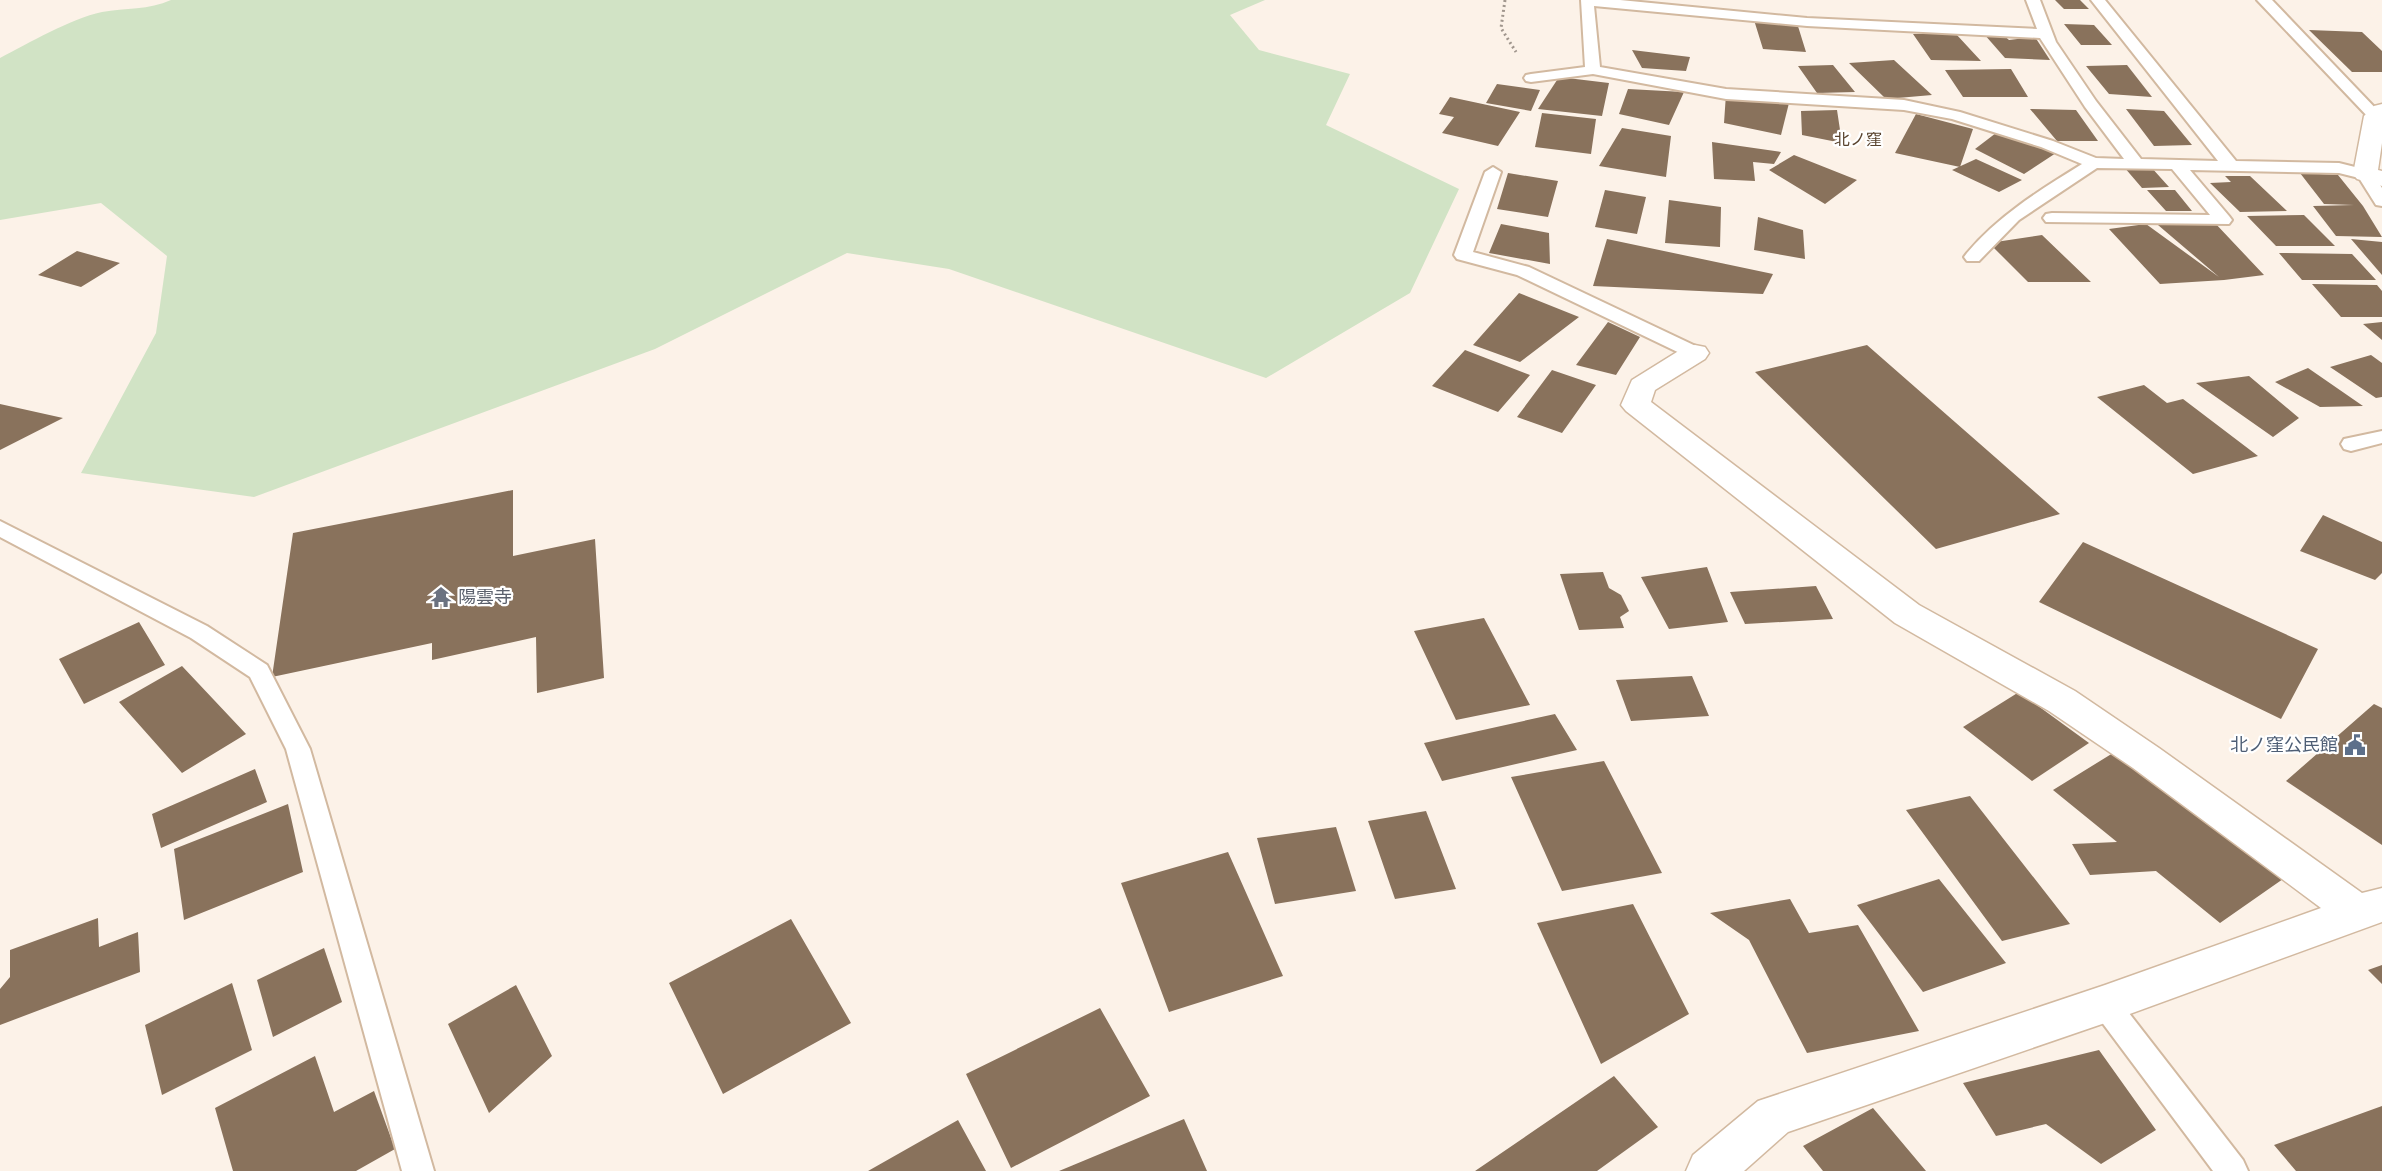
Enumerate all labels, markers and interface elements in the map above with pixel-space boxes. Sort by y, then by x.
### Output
district label: 北ノ窪 [1834,131,1882,148]
temple icon: 陽雲寺 [429,585,453,609]
place label: 陽雲寺 [458,587,512,607]
public building icon: 北ノ窪公民館 [2343,733,2367,757]
place label: 北ノ窪公民館 [2230,735,2338,755]

